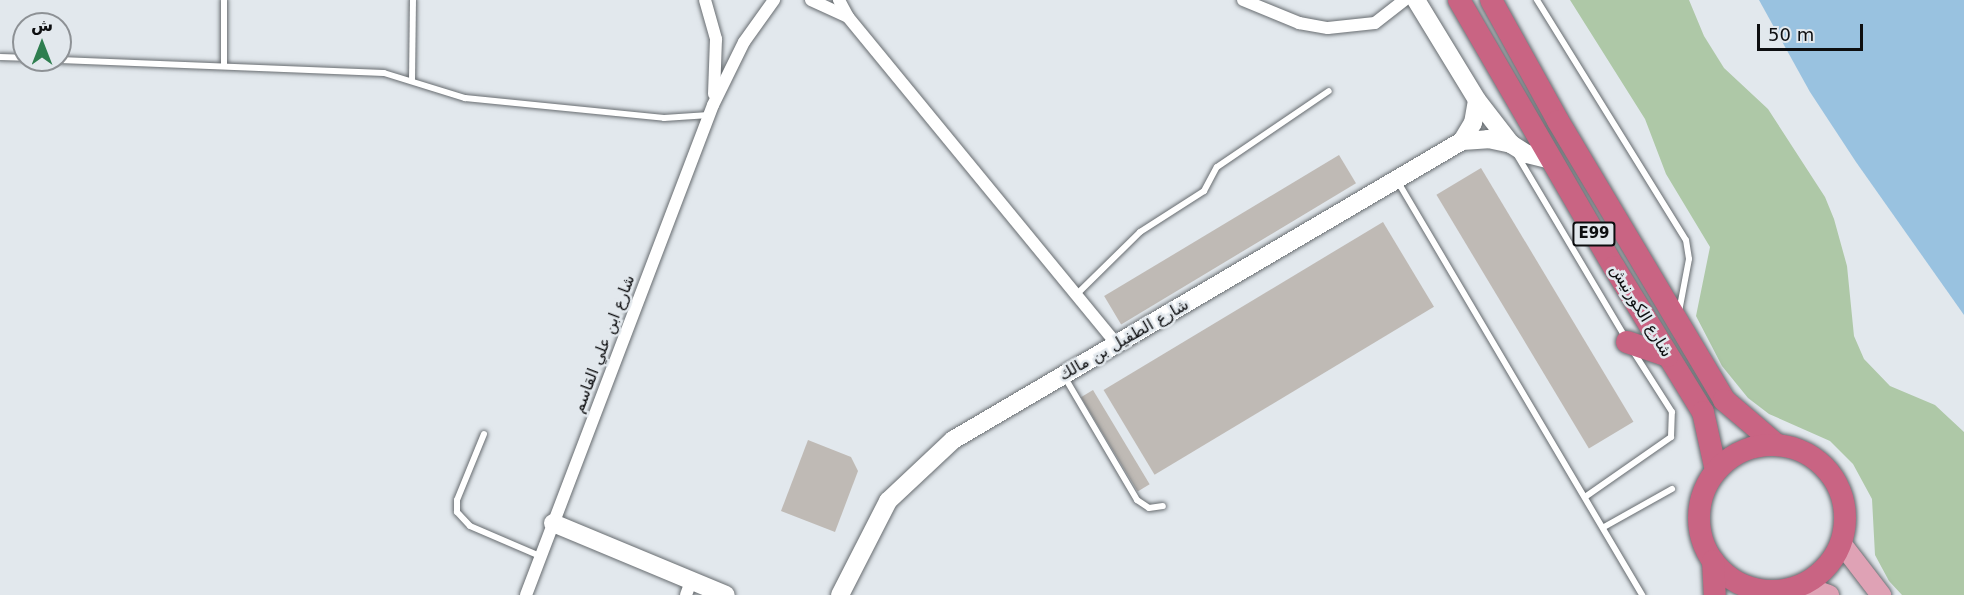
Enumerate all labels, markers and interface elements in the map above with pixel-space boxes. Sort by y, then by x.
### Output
north arrow [12,12,72,72]
scale bar [1760,12,1866,50]
text: ش [31,16,53,35]
text: 50 m [1768,24,1814,45]
road number: E99 [1572,222,1616,246]
street label: شارع الكورنيش [1606,261,1676,361]
street label: شارع ابن علي القاسم [569,272,639,416]
street label: شارع الطفيل بن مالك [1056,295,1192,385]

